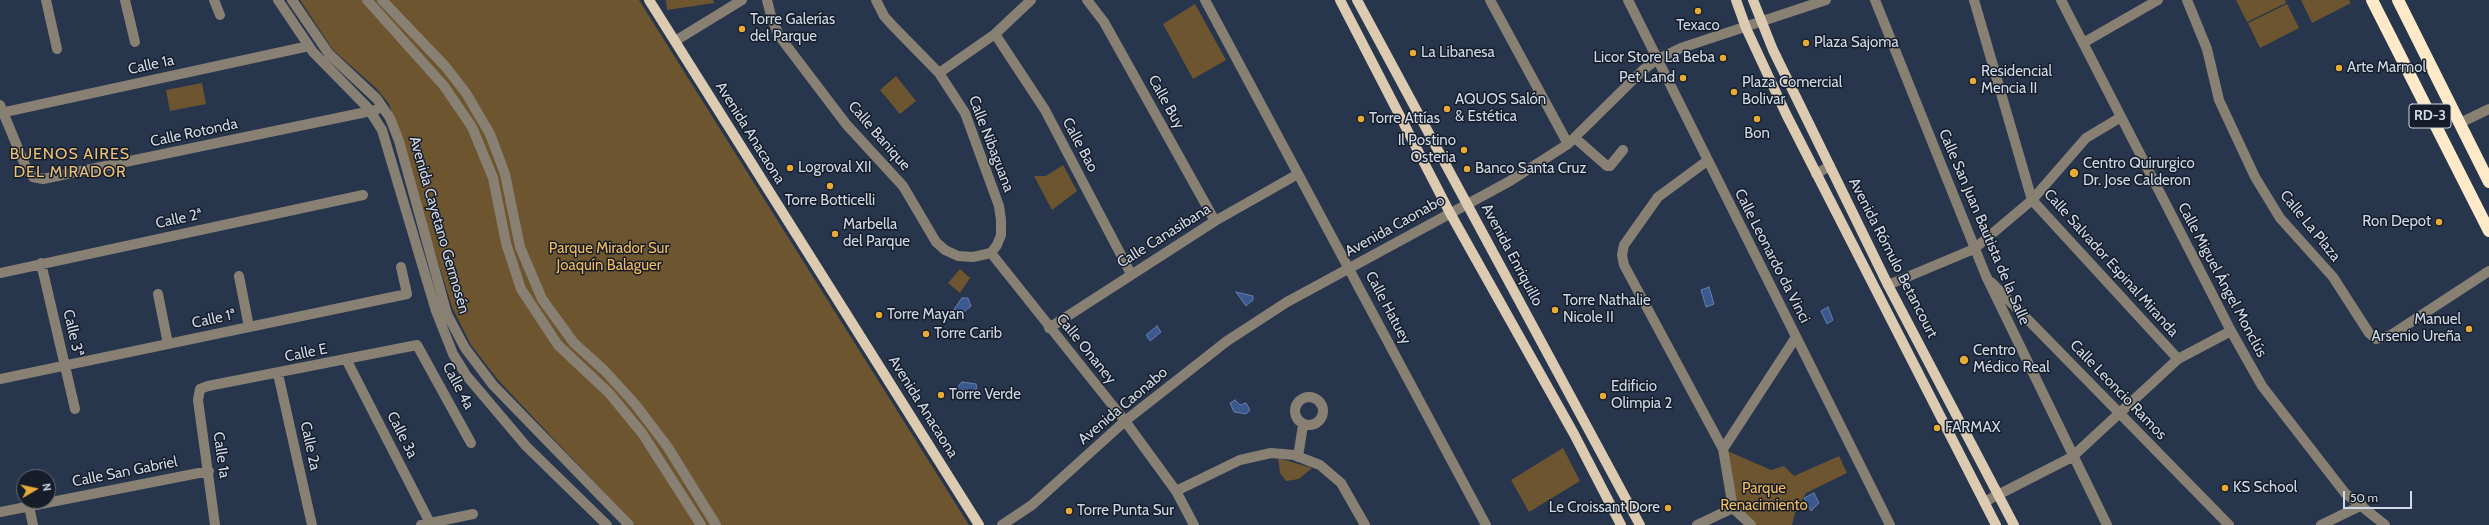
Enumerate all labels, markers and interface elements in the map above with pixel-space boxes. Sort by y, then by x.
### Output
marker: Texaco [1693,6,1703,16]
place label: Torre Galerías del Parque [750,11,835,46]
place label: Texaco [1676,17,1720,35]
marker: Torre Galerías del Parque [737,24,747,34]
place label: Plaza Sajoma [1814,34,1899,52]
marker: Plaza Sajoma [1801,38,1811,48]
place label: La Libanesa [1421,44,1495,62]
marker: La Libanesa [1408,48,1418,58]
place label: Licor Store La Beba [1594,49,1715,67]
street label: Calle 1a [126,51,176,79]
marker: Licor Store La Beba [1718,53,1728,63]
place label: Arte Marmol [2347,59,2426,77]
place label: Residencial Mencia II [1981,63,2052,98]
marker: Arte Marmol [2334,63,2344,73]
place label: Pet Land [1619,69,1675,87]
street label: Calle Buy [1144,72,1188,132]
marker: Pet Land [1678,73,1688,83]
place label: Plaza Comercial Bolivar [1742,74,1842,109]
marker: Residencial Mencia II [1968,76,1978,86]
street label: Avenida Anacaona [711,79,789,187]
marker: Plaza Comercial Bolivar [1729,87,1739,97]
place label: AQUOS Salón & Estética [1455,91,1546,126]
street label: Calle Nibaguana [964,93,1018,195]
street label: Calle Banique [844,98,914,174]
marker: AQUOS Salón & Estética [1442,104,1452,114]
road number: RD-3 [2409,104,2451,128]
place label: Torre Attías [1369,110,1440,128]
marker: Torre Attías [1356,114,1366,124]
marker: Bon [1752,114,1762,124]
street label: Calle Rotonda [149,115,239,151]
street label: Calle Bao [1058,115,1102,175]
place label: Bon [1744,125,1770,143]
street label: Calle San Juan Bautista de la Salle [1935,126,2033,328]
place label: Il Postino Osteria [1398,132,1456,167]
street label: Avenida Cayetano Germosén [405,134,473,316]
district label: BUENOS AIRES DEL MIRADOR [10,144,130,182]
marker: Il Postino Osteria [1459,145,1469,155]
place label: Centro Quirurgico Dr. Jose Calderon [2083,155,2195,190]
place label: Logroval XII [798,159,872,177]
place label: Banco Santa Cruz [1475,160,1587,178]
marker: Logroval XII [785,163,795,173]
marker: Banco Santa Cruz [1462,164,1472,174]
marker: Centro Quirurgico Dr. Jose Calderon [2068,167,2080,179]
street label: Avenida Rómulo Betancourt [1845,175,1941,341]
marker: Torre Botticelli [825,181,835,191]
street label: Calle Salvador Espinal Miranda [2040,185,2182,341]
street label: Calle Leonardo da Vinci [1730,186,1814,326]
street label: Calle La Plaza [2276,187,2344,265]
street label: Avenida Caonabo [1342,191,1448,261]
place label: Torre Botticelli [785,192,875,210]
street label: Calle Canasibana [1114,200,1214,272]
street label: Calle Miguel Ángel Monclús [2174,200,2270,360]
street label: Avenida Enriquillo [1477,201,1547,309]
street label: Calle 2ª [154,205,204,233]
place label: Ron Depot [2362,213,2431,231]
place label: Marbella del Parque [843,216,910,251]
marker: Ron Depot [2434,217,2444,227]
marker: Marbella del Parque [830,229,840,239]
park label: Parque Mirador Sur Joaquín Balaguer [549,240,669,275]
street label: Calle Hatuey [1361,268,1415,348]
place label: Torre Nathalie Nicole II [1563,292,1651,327]
marker: Torre Nathalie Nicole II [1550,305,1560,315]
street label: Calle 1ª [190,306,238,332]
place label: Torre Mayan [887,306,964,324]
street label: Calle 3ª [59,308,87,358]
marker: Torre Mayan [874,310,884,320]
street label: Calle Onaney [1052,310,1120,388]
place label: Manuel Arsenio Ureña [2372,311,2461,346]
marker: Manuel Arsenio Ureña [2464,324,2474,334]
place label: Torre Carib [934,325,1002,343]
marker: Torre Carib [921,329,931,339]
street label: Calle Leoncio Ramos [2066,336,2170,444]
street label: Calle E [283,340,329,366]
place label: Centro Médico Real [1973,342,2050,377]
street label: Avenida Anacaona [884,353,962,461]
marker: Centro Médico Real [1958,354,1970,366]
street label: Calle 4a [438,360,478,412]
street label: Avenida Caonabo [1075,363,1171,449]
place label: Edificio Olimpia 2 [1611,378,1672,413]
place label: Torre Verde [949,386,1021,404]
marker: Torre Verde [936,390,946,400]
marker: Edificio Olimpia 2 [1598,391,1608,401]
street label: Calle 3a [383,409,421,461]
place label: FARMAX [1945,419,2001,437]
street label: Calle 2a [296,420,324,472]
marker: FARMAX [1932,423,1942,433]
street label: Calle 1a [209,431,233,479]
street label: Calle San Gabriel [71,453,179,491]
north arrow [16,469,56,509]
place label: KS School [2233,479,2297,497]
park label: Parque Renacimiento [1720,480,1808,515]
text: N [39,482,54,492]
marker: KS School [2220,483,2230,493]
scale bar [2345,483,2414,509]
text: 50 m [2350,490,2378,505]
place label: Le Croissant Dore [1549,499,1660,517]
place label: Torre Punta Sur [1077,502,1174,520]
marker: Le Croissant Dore [1663,503,1673,513]
marker: Torre Punta Sur [1064,506,1074,516]

